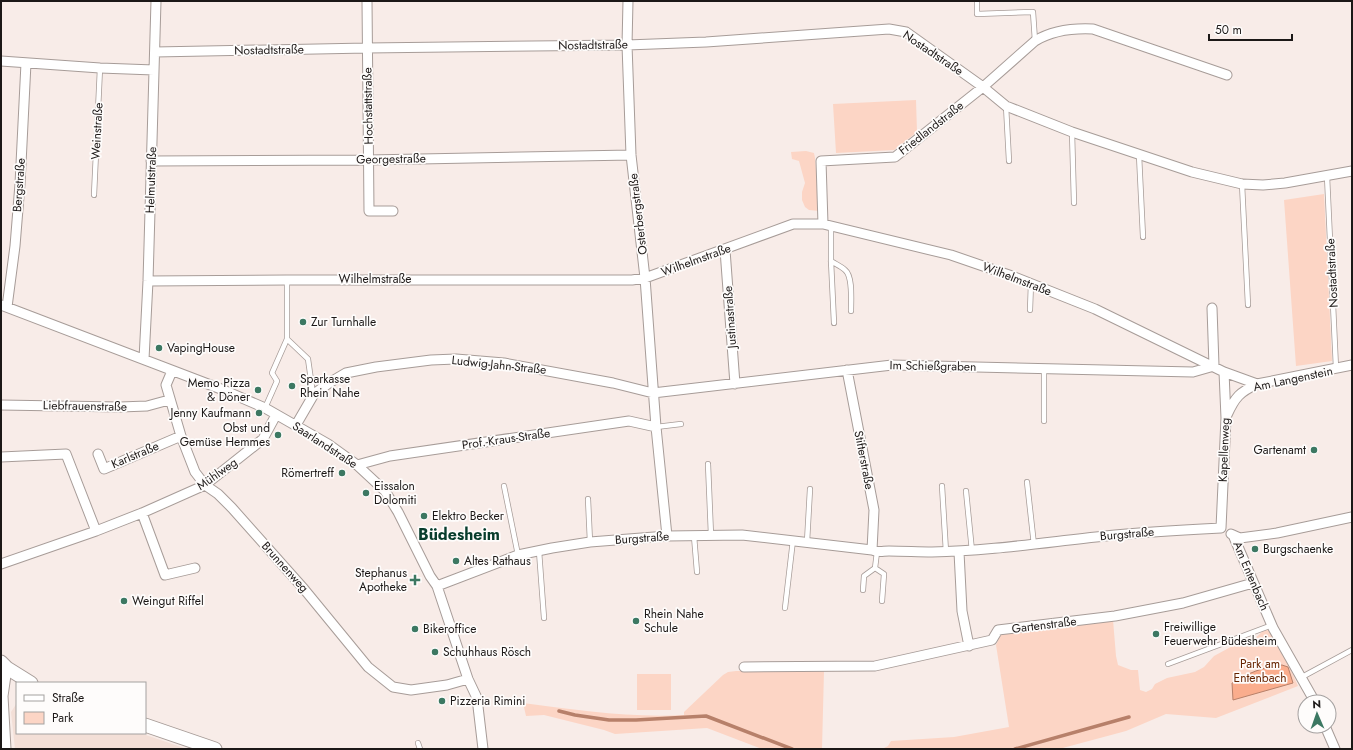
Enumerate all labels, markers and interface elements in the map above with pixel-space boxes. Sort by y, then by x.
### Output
scale bar [1209,16,1292,42]
text: 50 m [1215,21,1242,39]
street label: Nostadtstraße [899,26,967,80]
street label: Nostadtstraße [558,35,628,55]
street label: Nostadtstraße [234,40,304,60]
street label: Hochstattstraße [358,67,378,145]
street label: Friedlandstraße [895,97,967,159]
street label: Weinstraße [87,102,107,160]
street label: Helmutstraße [141,146,161,214]
street label: Georgestraße [356,149,426,169]
street label: Bergstraße [8,157,30,213]
street label: Osterbergstraße [624,172,652,256]
street label: Nostadtstraße [1321,238,1343,308]
street label: Wilhelmstraße [659,239,733,281]
street label: Wilhelmstraße [980,258,1054,300]
street label: Wilhelmstraße [339,270,411,288]
street label: Justinastraße [719,285,741,351]
place label: Zur Turnhalle [311,313,376,331]
marker: Zur Turnhalle [298,317,308,327]
place label: VapingHouse [167,339,235,357]
marker: VapingHouse [154,343,164,353]
street label: Ludwig-Jahn-Straße [451,351,547,379]
street label: Im Schießgraben [890,356,976,376]
street label: Am Langenstein [1252,362,1334,396]
place label: Sparkasse Rhein Nahe [300,370,360,402]
place label: Memo Pizza & Döner [188,374,251,406]
marker: Sparkasse Rhein Nahe [287,381,297,391]
marker: Memo Pizza & Döner [253,385,263,395]
street label: Liebfrauenstraße [43,396,127,416]
place label: Jenny Kaufmann [169,404,251,422]
marker: Jenny Kaufmann [254,408,264,418]
street label: Saarlandstraße [289,417,361,473]
street label: Kapellenweg [1214,417,1234,483]
place label: Obst und Gemüse Hemmes [180,419,270,451]
street label: Prof.-Kraus-Straße [461,424,551,454]
street label: Stifterstraße [849,429,879,491]
marker: Obst und Gemüse Hemmes [273,430,283,440]
street label: Karlstraße [108,437,162,473]
place label: Gartenamt [1253,441,1306,459]
marker: Gartenamt [1309,445,1319,455]
street label: Mühlweg [193,453,241,495]
place label: Römertreff [281,464,335,482]
marker: Römertreff [337,468,347,478]
place label: Eissalon Dolomiti [374,477,417,509]
marker: Eissalon Dolomiti [361,488,371,498]
place label: Elektro Becker [432,507,505,525]
marker: Elektro Becker [419,511,429,521]
district label: Büdesheim [418,523,500,546]
street label: Burgstraße [1099,523,1155,545]
street label: Burgstraße [614,527,670,549]
street label: Brunnenweg [257,538,313,596]
street label: Am Entenbach [1228,539,1274,613]
place label: Burgschaenke [1263,540,1333,558]
marker: Burgschaenke [1250,544,1260,554]
place label: Altes Rathaus [464,552,531,570]
marker: Altes Rathaus [451,556,461,566]
place label: Stephanus Apotheke [355,564,407,596]
marker: Stephanus Apotheke [410,575,420,585]
place label: Weingut Riffel [132,592,204,610]
marker: Weingut Riffel [119,596,129,606]
place label: Rhein Nahe Schule [644,605,704,637]
street label: Gartenstraße [1011,612,1077,638]
marker: Rhein Nahe Schule [631,616,641,626]
place label: Freiwillige Feuerwehr Büdesheim [1164,618,1277,650]
place label: Bikeroffice [423,620,477,638]
marker: Bikeroffice [410,624,420,634]
marker: Freiwillige Feuerwehr Büdesheim [1151,629,1161,639]
place label: Schuhhaus Rösch [443,643,531,661]
marker: Schuhhaus Rösch [430,647,440,657]
park label: Park am Entenbach [1234,655,1286,687]
legend [16,682,146,734]
text: Straße [52,689,84,707]
place label: Pizzeria Rimini [450,692,525,710]
north arrow [1297,694,1337,734]
marker: Pizzeria Rimini [437,696,447,706]
text: N [1312,696,1321,712]
text: Park [52,709,74,727]

